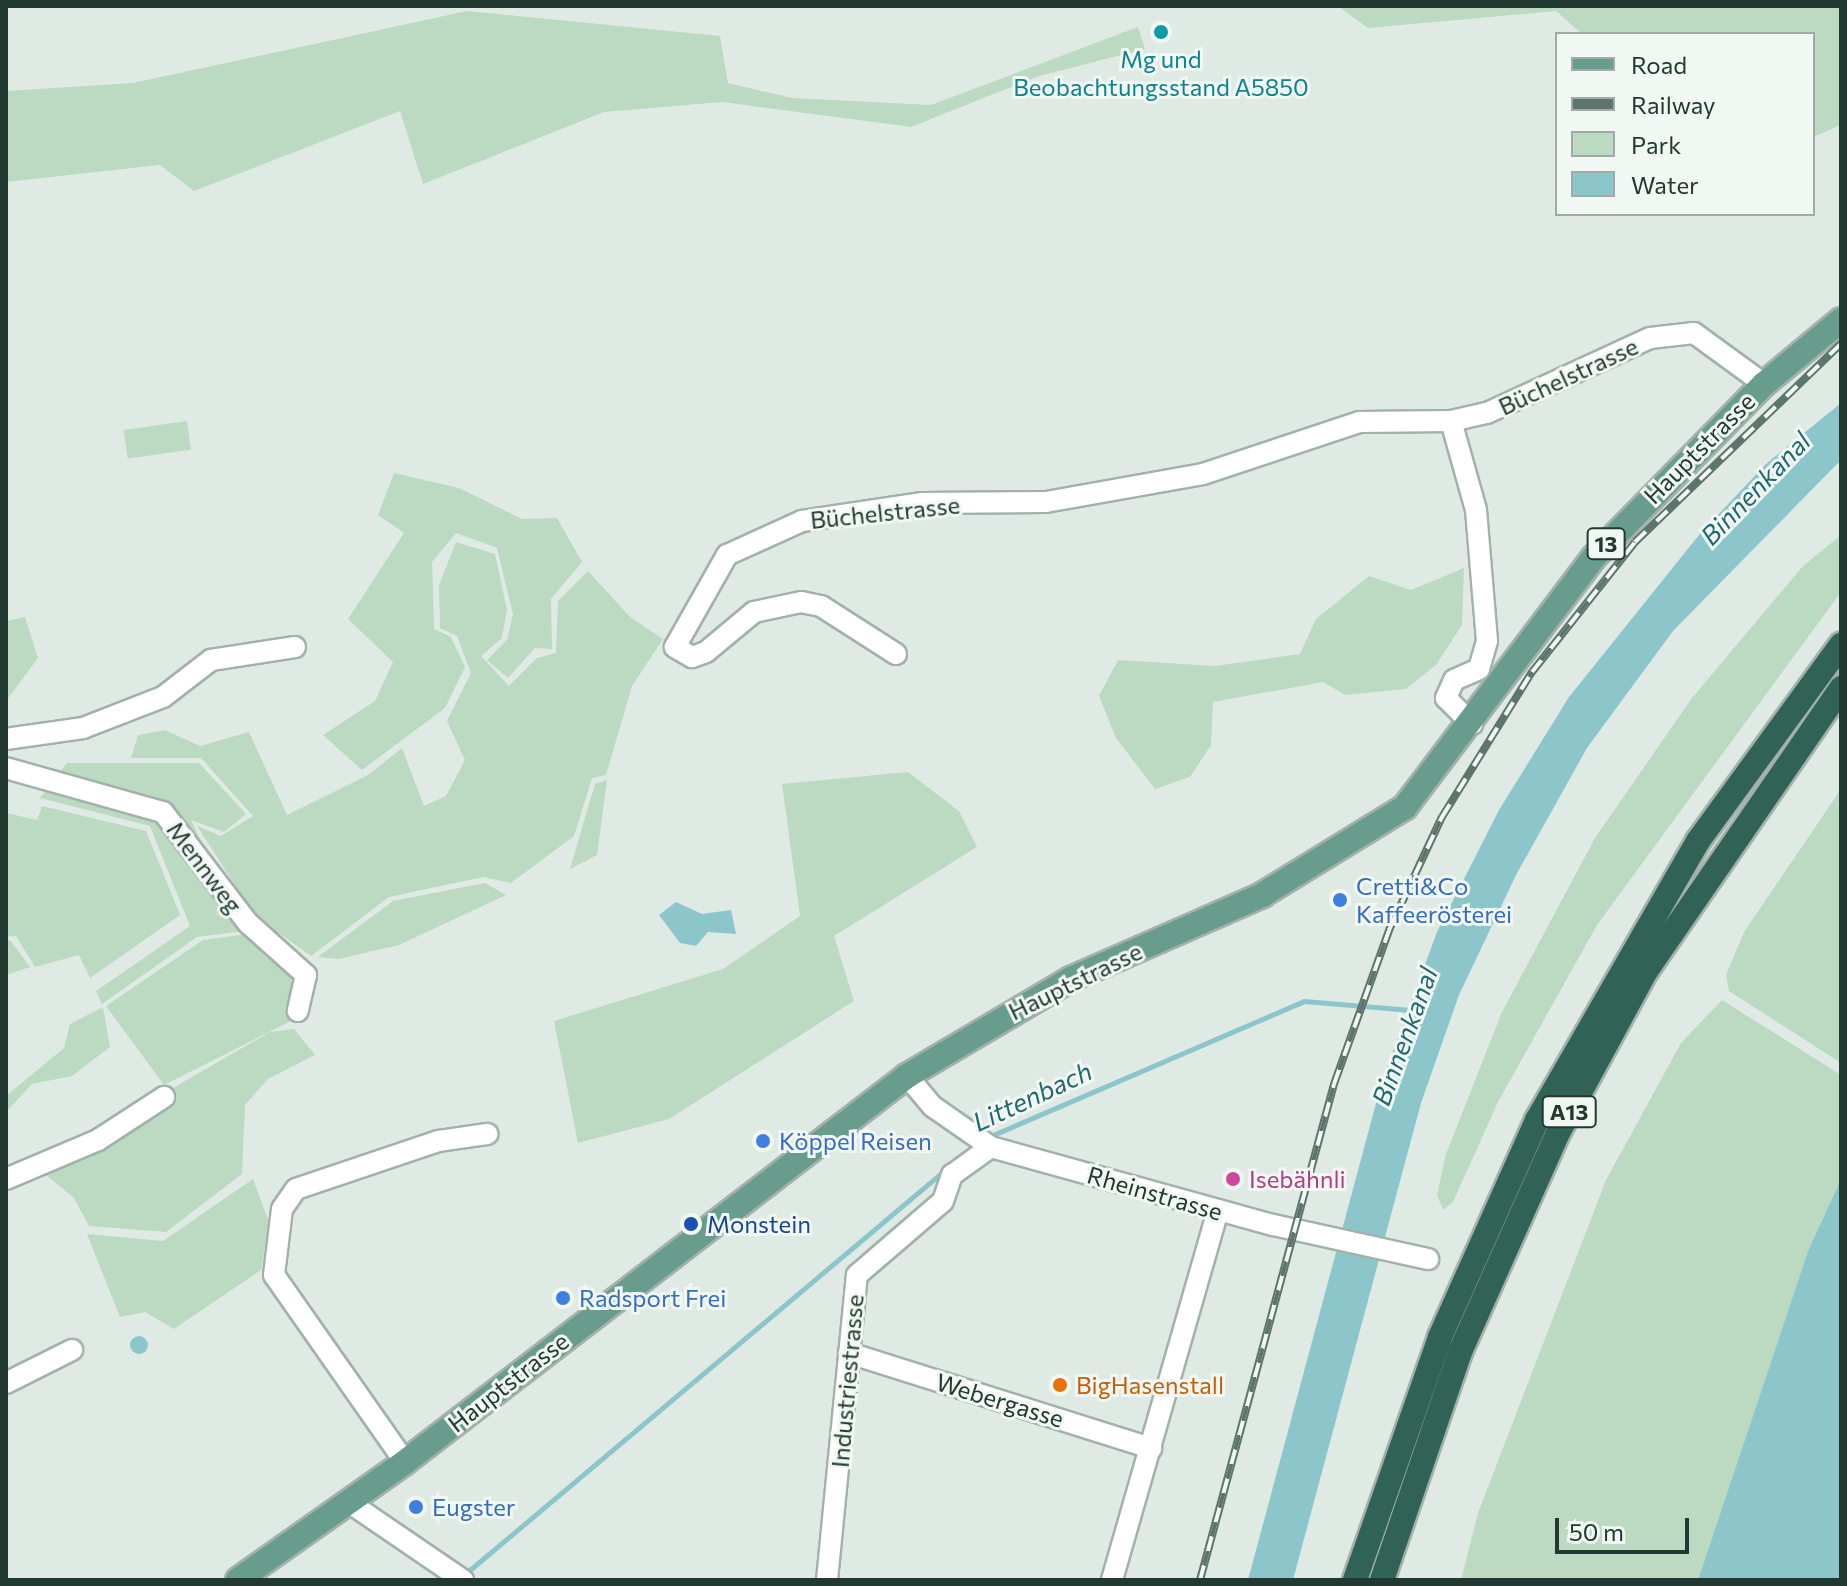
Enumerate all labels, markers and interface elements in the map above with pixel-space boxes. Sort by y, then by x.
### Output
marker: Mg und Beobachtungsstand A5850 [1152,23,1170,41]
legend [1555,32,1815,216]
place label: Mg und Beobachtungsstand A5850 [1013,45,1309,101]
text: Road [1631,50,1687,79]
text: Railway [1631,90,1716,119]
text: Park [1631,130,1681,159]
text: Water [1631,170,1699,199]
street label: Büchelstrasse [1494,331,1642,421]
street label: Hauptstrasse [1638,387,1760,509]
water label: Binnenkanal [1694,425,1816,551]
street label: Büchelstrasse [809,490,961,534]
road number: 13 [1586,526,1626,562]
street label: Mennweg [161,816,249,918]
place label: Cretti&Co Kaffeerösterei [1356,872,1512,928]
marker: Cretti&Co Kaffeerösterei [1331,891,1349,909]
street label: Hauptstrasse [1004,936,1146,1026]
water label: Binnenkanal [1365,963,1443,1109]
water label: Littenbach [967,1055,1097,1137]
road number: A13 [1541,1094,1597,1130]
place label: Köppel Reisen [779,1127,932,1155]
marker: Köppel Reisen [754,1132,772,1150]
street label: Rheinstrasse [1084,1160,1226,1226]
place label: Isebähnli [1249,1165,1346,1193]
marker: Isebähnli [1224,1170,1242,1188]
place label: Monstein [707,1210,811,1238]
marker: Monstein [682,1215,700,1233]
place label: Radsport Frei [579,1284,726,1312]
marker: Radsport Frei [554,1289,572,1307]
street label: Industriestrasse [825,1293,869,1469]
street label: Hauptstrasse [442,1326,574,1438]
street label: Webergasse [933,1367,1067,1433]
place label: BigHasenstall [1076,1371,1224,1399]
marker: BigHasenstall [1051,1376,1069,1394]
place label: Eugster [432,1493,515,1521]
marker: Eugster [407,1498,425,1516]
scale bar [1559,1502,1693,1552]
text: 50 m [1569,1517,1624,1546]

